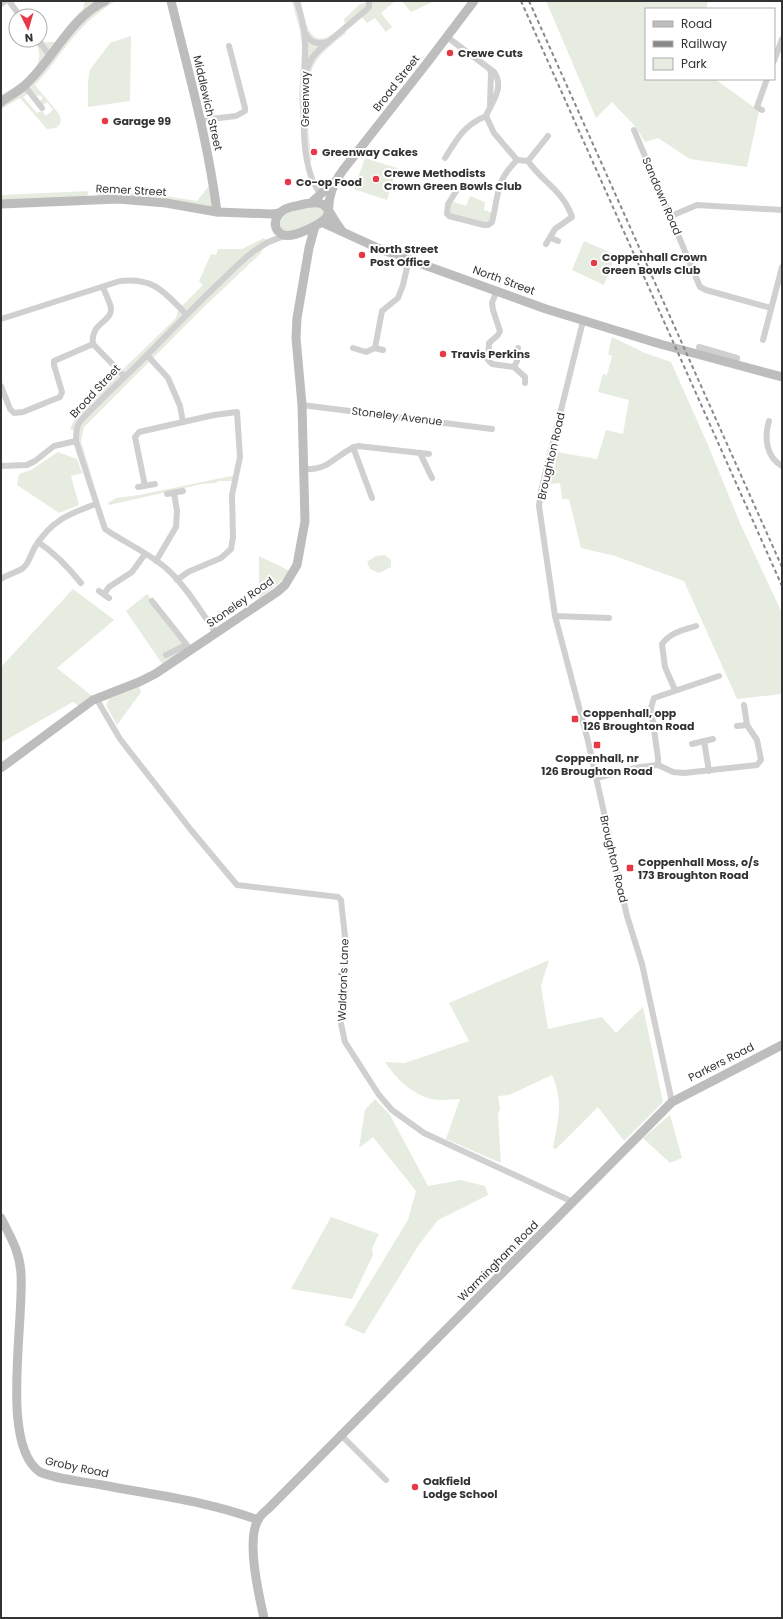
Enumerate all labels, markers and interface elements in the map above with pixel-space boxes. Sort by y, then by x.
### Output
north arrow [8,8,48,48]
legend [645,8,775,80]
text: Road [681,15,712,32]
text: N [24,30,34,46]
text: Railway [681,35,727,52]
place label: Crewe Cuts [458,45,523,61]
marker: Crewe Cuts [445,48,455,58]
street label: Broad Street [369,51,423,115]
street label: Middlewich Street [189,54,227,152]
text: Park [681,55,708,72]
street label: Greenway [297,70,313,127]
place label: Garage 99 [113,113,171,129]
marker: Garage 99 [100,116,110,126]
place label: Greenway Cakes [322,144,418,160]
marker: Greenway Cakes [309,147,319,157]
street label: Sandown Road [638,155,686,237]
place label: Crewe Methodists Crown Green Bowls Club [384,165,522,194]
place label: Co-op Food [296,174,362,190]
marker: Crewe Methodists Crown Green Bowls Club [371,174,381,184]
marker: Co-op Food [283,177,293,187]
street label: Remer Street [95,180,167,200]
place label: North Street Post Office [370,241,439,270]
place label: Coppenhall Crown Green Bowls Club [602,249,707,278]
marker: North Street Post Office [357,250,367,260]
marker: Coppenhall Crown Green Bowls Club [589,258,599,268]
street label: North Street [471,261,537,299]
place label: Travis Perkins [451,346,530,362]
marker: Travis Perkins [438,349,448,359]
street label: Broad Street [66,361,124,421]
street label: Stoneley Avenue [351,402,443,430]
street label: Broughton Road [533,411,569,501]
street label: Stoneley Road [203,573,277,631]
place label: Coppenhall, opp 126 Broughton Road [583,705,694,734]
marker: Coppenhall, opp 126 Broughton Road [570,714,580,724]
marker: Coppenhall, nr 126 Broughton Road [592,740,602,750]
place label: Coppenhall, nr 126 Broughton Road [541,750,653,779]
street label: Broughton Road [596,814,632,904]
place label: Coppenhall Moss, o/s 173 Broughton Road [638,854,759,883]
marker: Coppenhall Moss, o/s 173 Broughton Road [625,863,635,873]
street label: Waldron's Lane [334,938,352,1022]
street label: Parkers Road [685,1039,757,1085]
street label: Warmingham Road [454,1217,542,1305]
street label: Groby Road [44,1452,110,1482]
place label: Oakfield Lodge School [423,1473,497,1502]
marker: Oakfield Lodge School [410,1482,420,1492]

